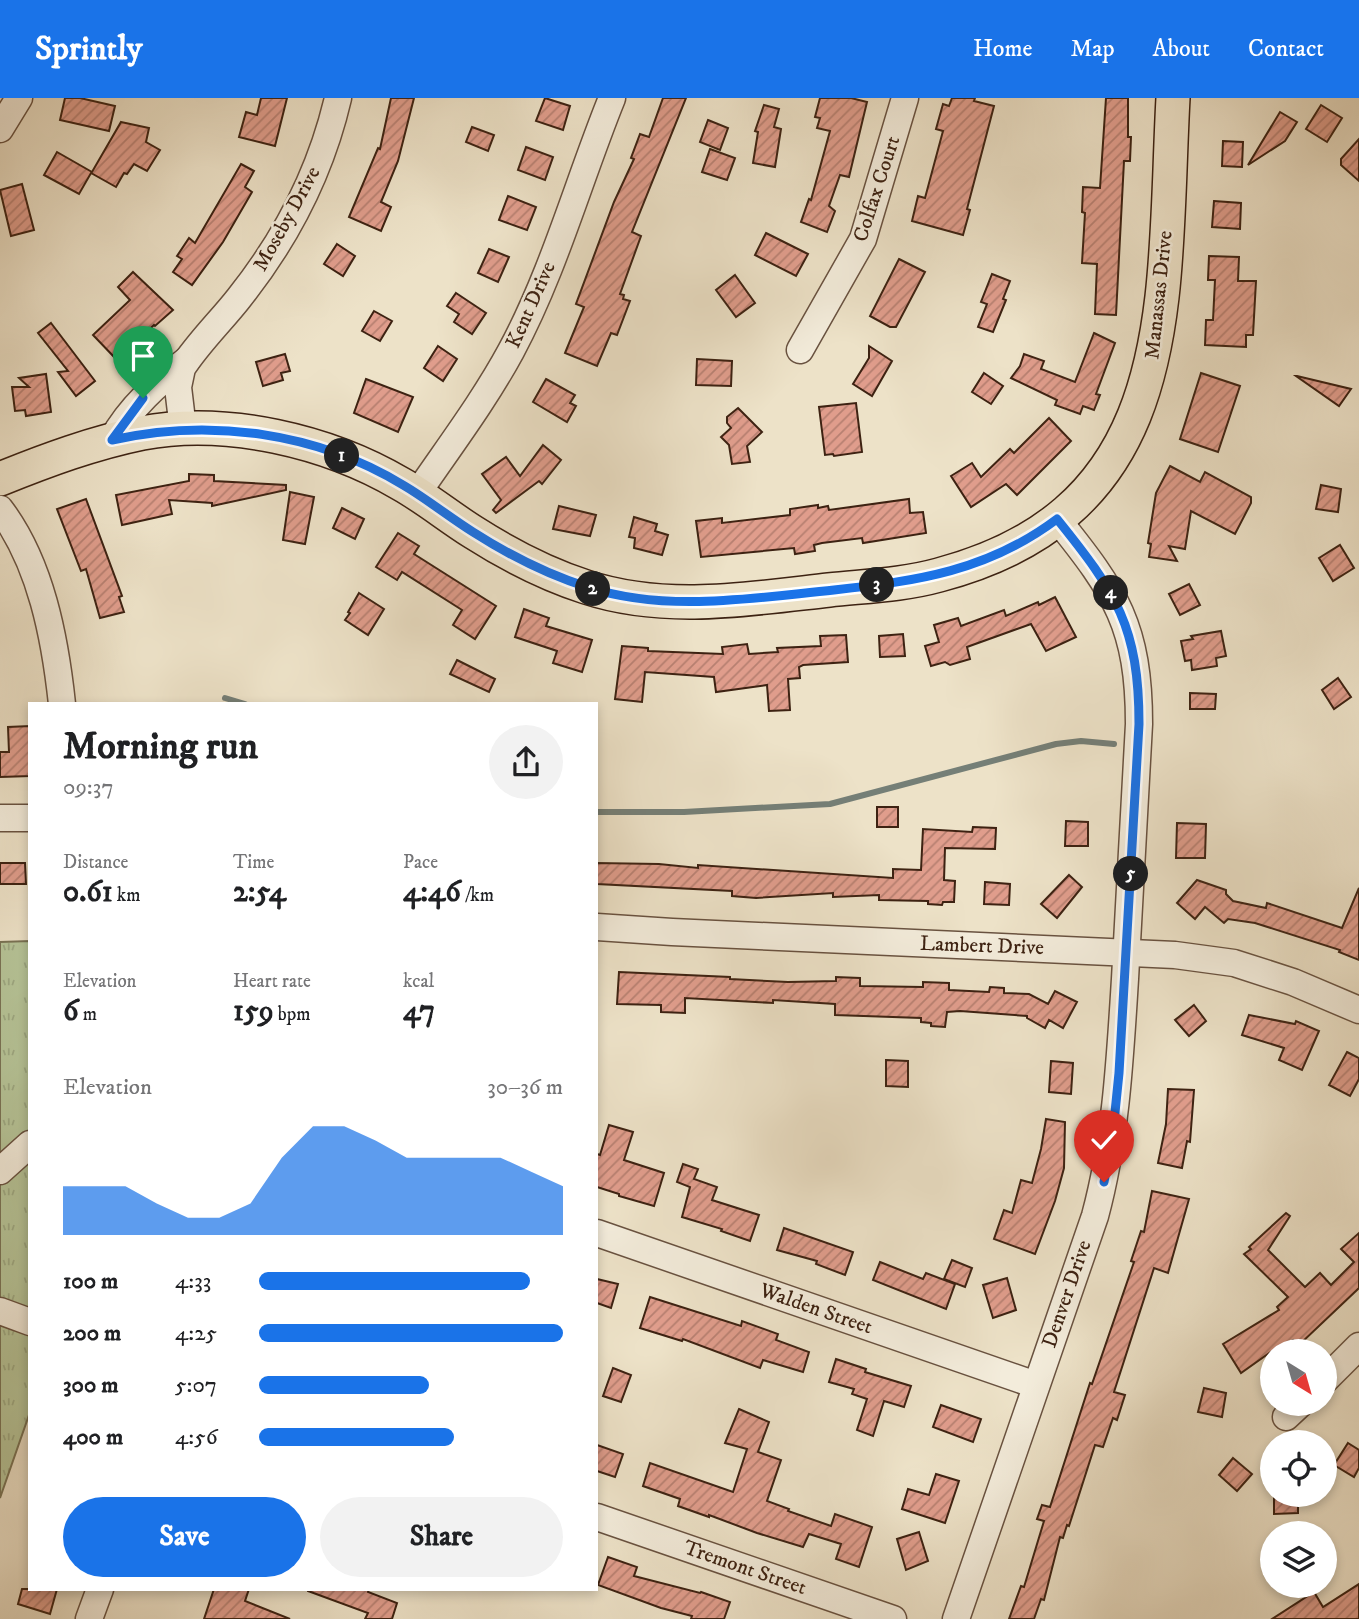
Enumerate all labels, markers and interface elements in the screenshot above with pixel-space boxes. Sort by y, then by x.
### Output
text: Sprintly [35,29,142,70]
text: Home [973,34,1032,64]
text: Map [1070,34,1115,64]
text: About [1153,34,1210,64]
text: Contact [1248,34,1324,64]
street label: Colfax Court [848,133,906,245]
street label: Moseby Drive [248,162,327,276]
street label: Manassas Drive [1139,229,1179,361]
street label: Kent Drive [500,257,562,352]
pin [113,326,173,398]
icon: arrive [124,337,162,375]
pin: 1 [324,438,360,474]
text: 1 [338,444,345,467]
pin: 3 [860,568,894,602]
pin: 2 [576,572,610,606]
text: 3 [873,573,880,596]
pin: 4 [1094,575,1128,610]
text: 2 [588,577,597,600]
text: 4 [1105,581,1116,604]
text: Morning run [63,723,258,771]
button: share [489,725,563,799]
text: 09:37 [63,773,114,802]
text: Distance [63,851,128,874]
text: Time [233,851,274,874]
text: Pace [403,851,438,874]
pin: 5 [1114,856,1148,892]
text: 5 [1126,862,1135,885]
text: 0.61 [63,874,113,911]
text: 2:54 [233,874,286,911]
text: 4:46 [403,874,461,911]
text: km [113,884,141,907]
text: /km [461,884,494,907]
street label: Lambert Drive [920,931,1045,961]
text: Elevation [63,970,137,993]
text: Heart rate [233,970,311,993]
text: kcal [403,970,434,993]
text: 6 [63,993,79,1030]
text: 159 [233,993,274,1030]
text: 47 [403,993,435,1030]
text: m [79,1003,97,1026]
text: bpm [274,1003,311,1026]
text: Elevation [63,1073,152,1102]
text: 30–36 m [487,1073,563,1102]
pin [1074,1110,1134,1182]
icon: check [1085,1121,1123,1159]
street label: Denver Drive [1036,1236,1098,1351]
text: 100 m [63,1267,118,1296]
text: 4:33 [175,1267,211,1296]
street label: Walden Street [755,1277,876,1341]
text: 200 m [63,1319,121,1348]
text: 4:25 [175,1319,217,1348]
north arrow [1260,1339,1337,1416]
map controls [1260,1339,1337,1598]
text: 300 m [63,1371,119,1400]
text: 5:07 [175,1371,217,1400]
text: 400 m [63,1423,123,1452]
text: 4:56 [175,1423,218,1452]
button: locate [1260,1430,1337,1507]
button: Save [63,1497,306,1577]
button: Share [320,1497,563,1577]
button: layers [1260,1521,1337,1598]
street label: Tremont Street [680,1535,810,1601]

